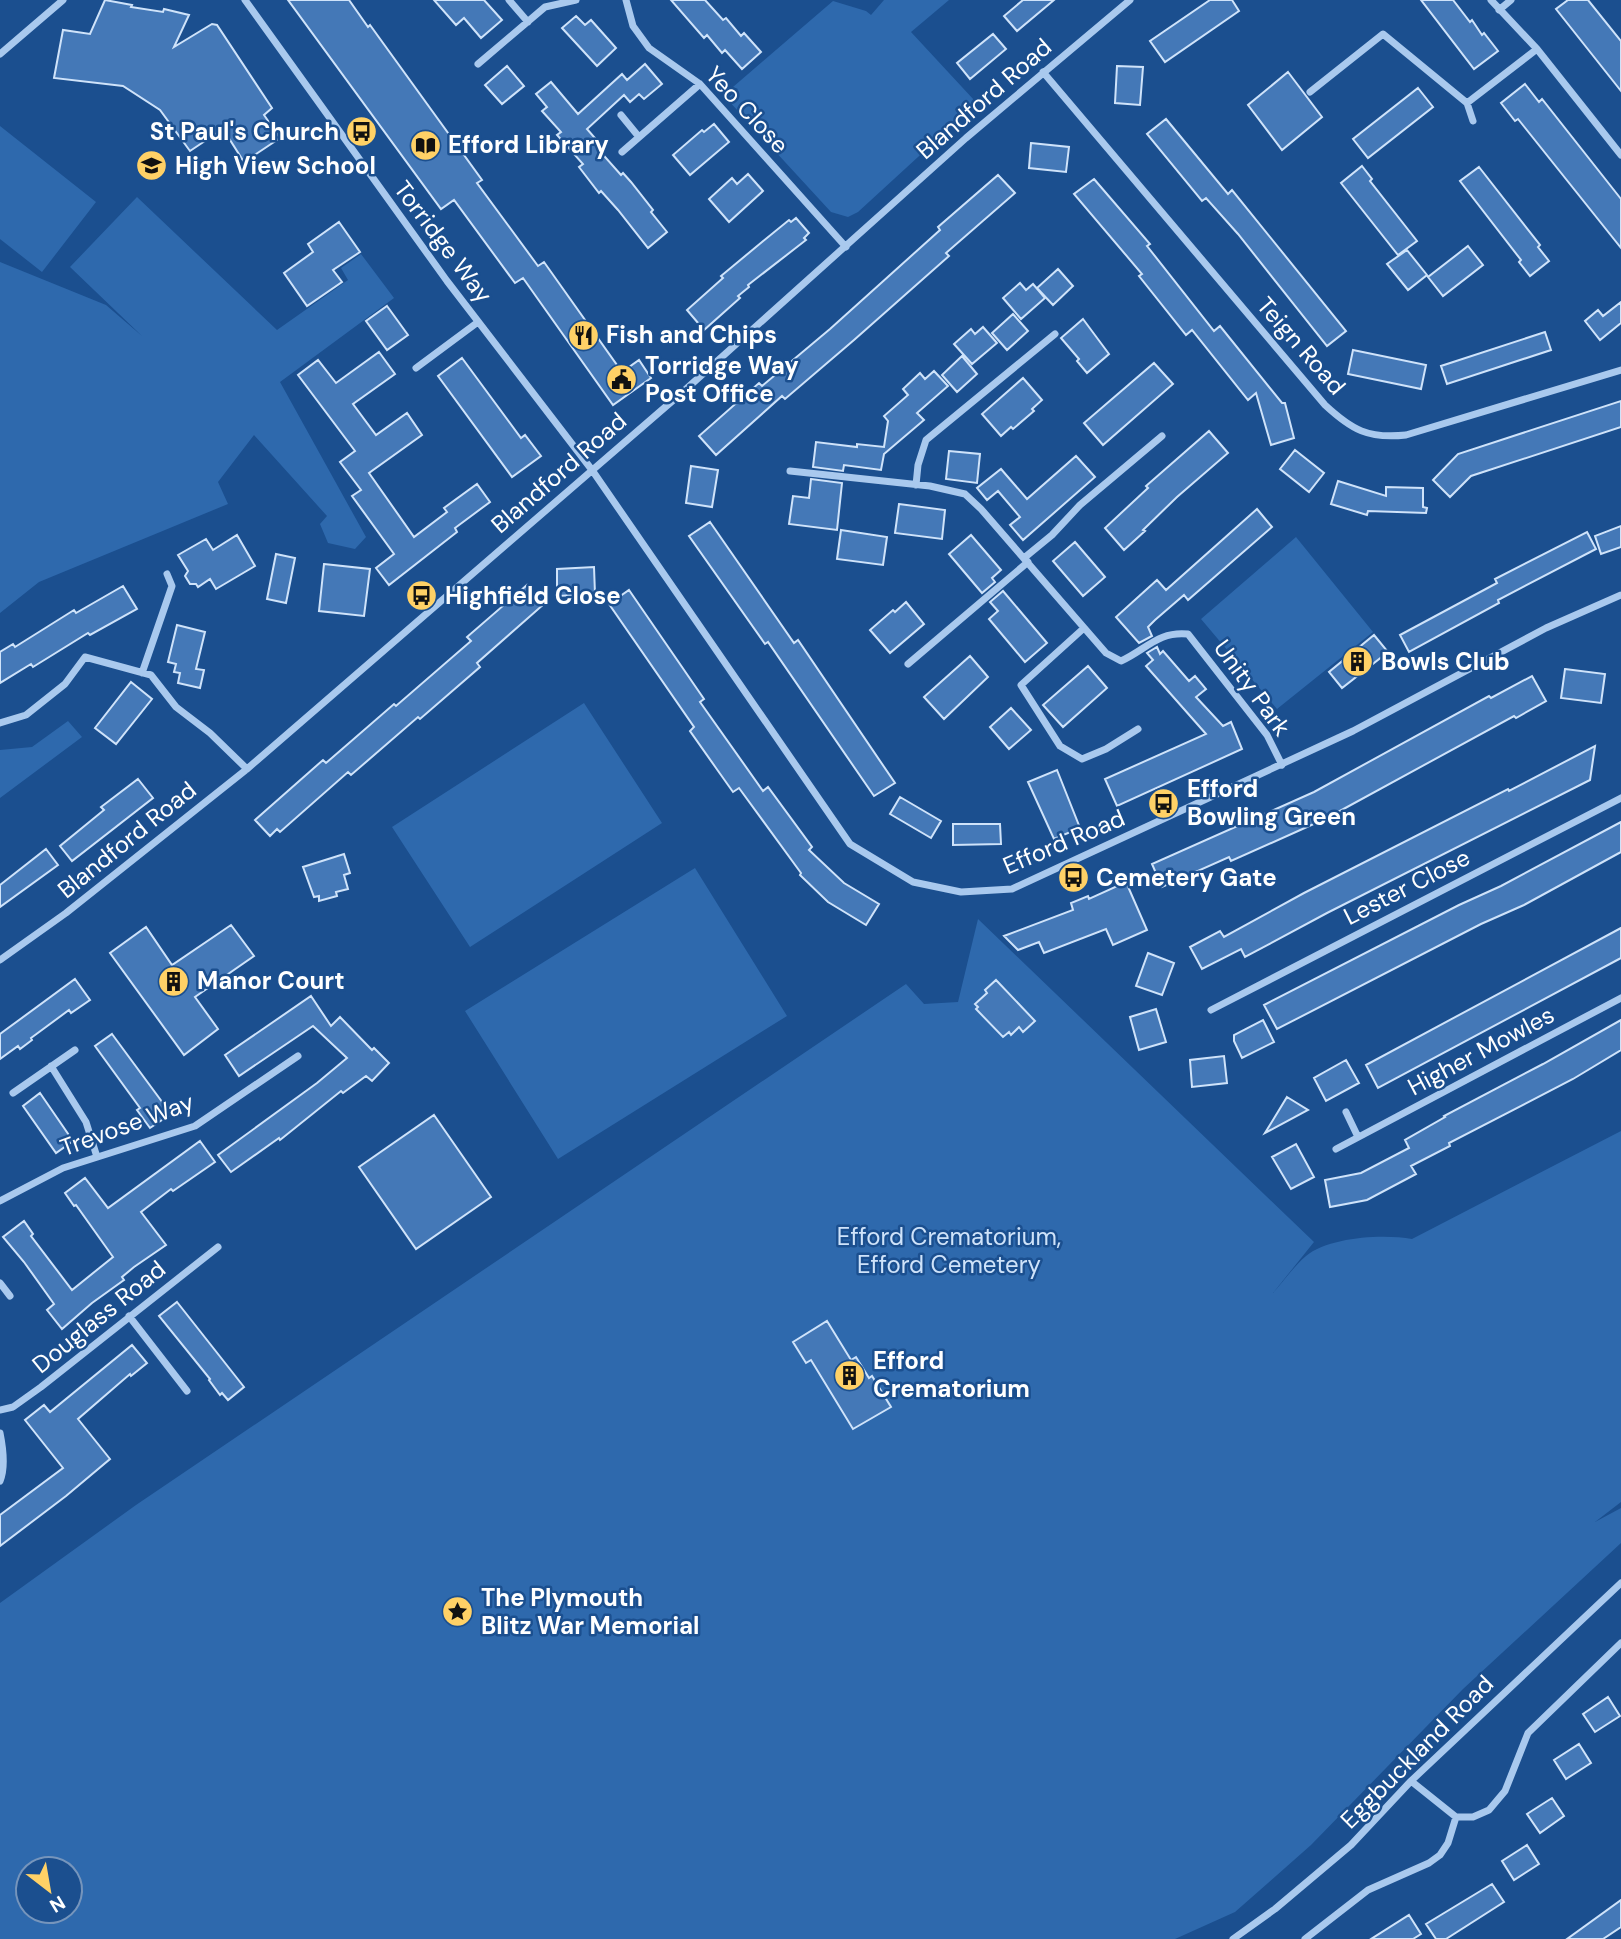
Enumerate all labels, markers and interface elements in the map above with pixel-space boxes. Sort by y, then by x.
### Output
street label: Blandford Road [910,31,1058,166]
street label: Yeo Close [699,59,796,160]
bus stop icon: St Paul's Church [345,115,379,149]
place label: St Paul's Church [150,116,339,147]
library icon: Efford Library [408,128,442,162]
place label: Efford Library [448,129,609,160]
school or university icon: High View School [135,149,169,183]
place label: High View School [175,150,376,181]
street label: Torridge Way [387,174,499,309]
street label: Teign Road [1250,290,1352,401]
restaurant icon: Fish and Chips [566,318,600,352]
place label: Fish and Chips [606,319,777,350]
place label: Torridge Way Post Office [645,350,799,409]
public building icon: Torridge Way Post Office [605,363,639,397]
street label: Blandford Road [485,405,633,540]
bus stop icon: Highfield Close [405,579,439,613]
place label: Highfield Close [445,580,621,611]
street label: Unity Park [1207,633,1298,742]
building icon: Bowls Club [1341,645,1375,679]
place label: Bowls Club [1381,646,1510,677]
place label: Efford Bowling Green [1187,773,1356,832]
street label: Blandford Road [51,774,202,905]
bus stop icon: Efford Bowling Green [1147,786,1181,820]
street label: Efford Road [998,802,1129,881]
street label: Lester Close [1338,841,1475,932]
bus stop icon: Cemetery Gate [1056,861,1090,895]
place label: Cemetery Gate [1096,862,1277,893]
building icon: Manor Court [157,964,191,998]
place label: Manor Court [197,965,345,996]
street label: Higher Mowles [1402,999,1559,1102]
street label: Trevose Way [56,1086,198,1163]
park label: Efford Crematorium, Efford Cemetery [837,1221,1061,1280]
street label: Douglass Road [26,1253,172,1380]
place label: Efford Crematorium [873,1345,1030,1404]
building icon: Efford Crematorium [833,1358,867,1392]
place label: The Plymouth Blitz War Memorial [481,1582,699,1641]
place icon: The Plymouth Blitz War Memorial [441,1595,475,1629]
street label: Eggbuckland Road [1333,1668,1500,1835]
north arrow [14,1855,84,1925]
text: N [45,1890,70,1918]

